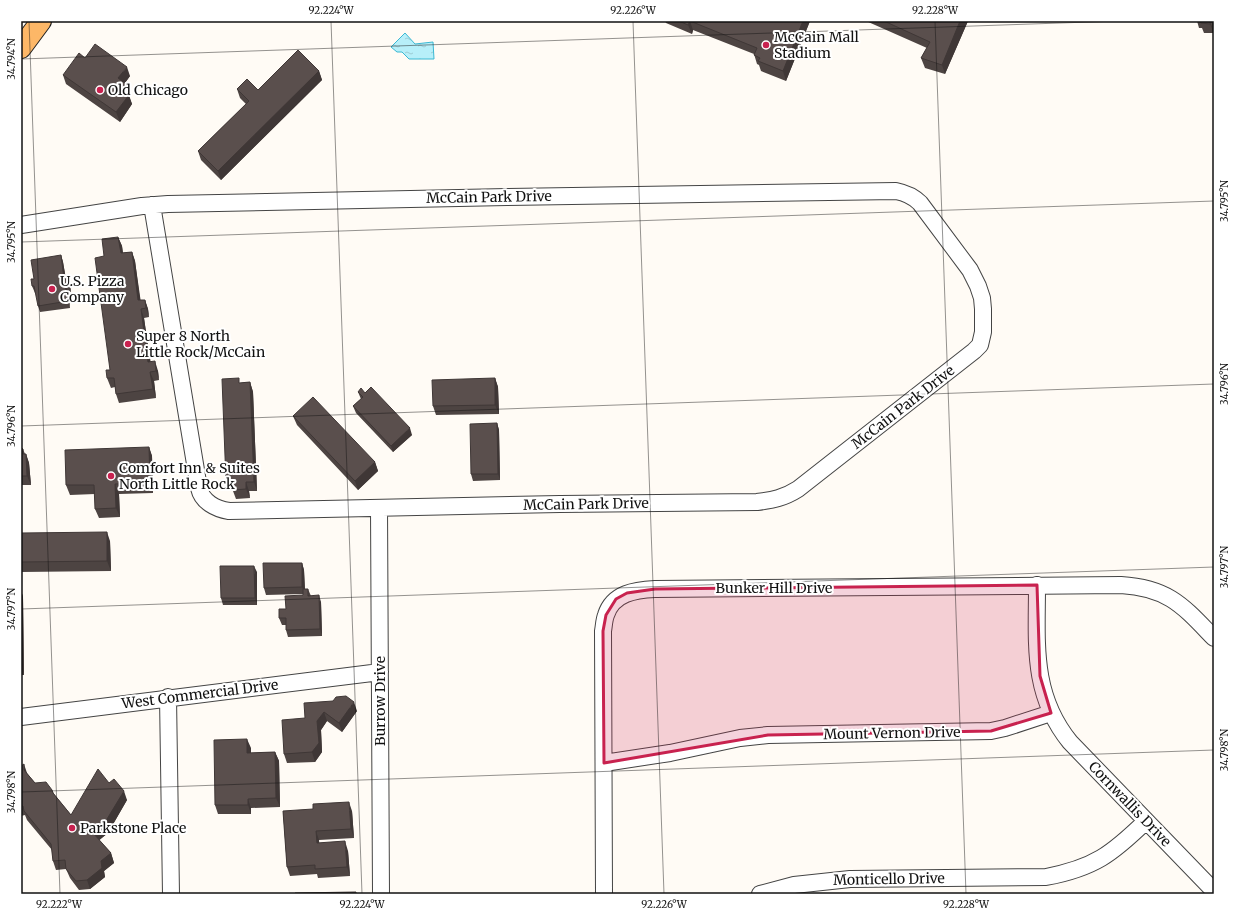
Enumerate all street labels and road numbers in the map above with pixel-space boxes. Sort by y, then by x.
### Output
street label: McCain Park Drive [426,187,552,207]
street label: McCain Park Drive [848,361,958,453]
street label: McCain Park Drive [523,494,649,514]
street label: Bunker Hill Drive [716,579,832,597]
street label: Burrow Drive [371,656,389,746]
street label: West Commercial Drive [120,675,279,713]
street label: Mount Vernon Drive [823,723,961,743]
street label: Cornwallis Drive [1085,758,1175,850]
street label: Monticello Drive [833,869,945,889]

